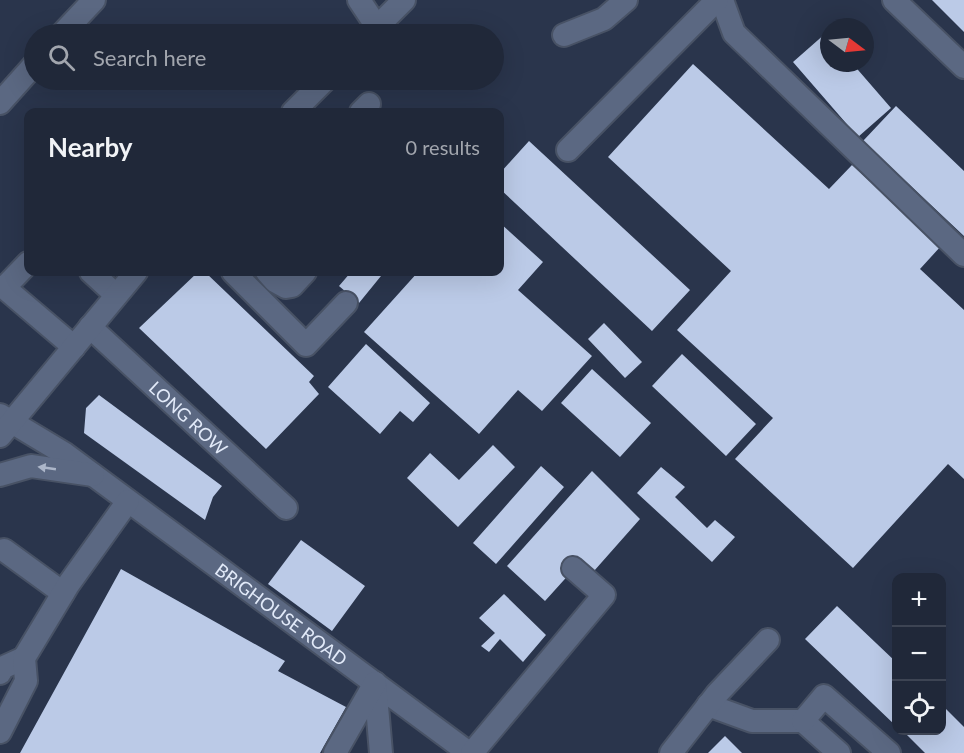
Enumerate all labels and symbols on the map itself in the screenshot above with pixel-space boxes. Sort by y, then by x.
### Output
north arrow [820,18,874,72]
street label: LONG ROW [145,376,232,460]
one-way arrow [37,464,56,473]
street label: BRIGHOUSE ROAD [211,558,352,670]

